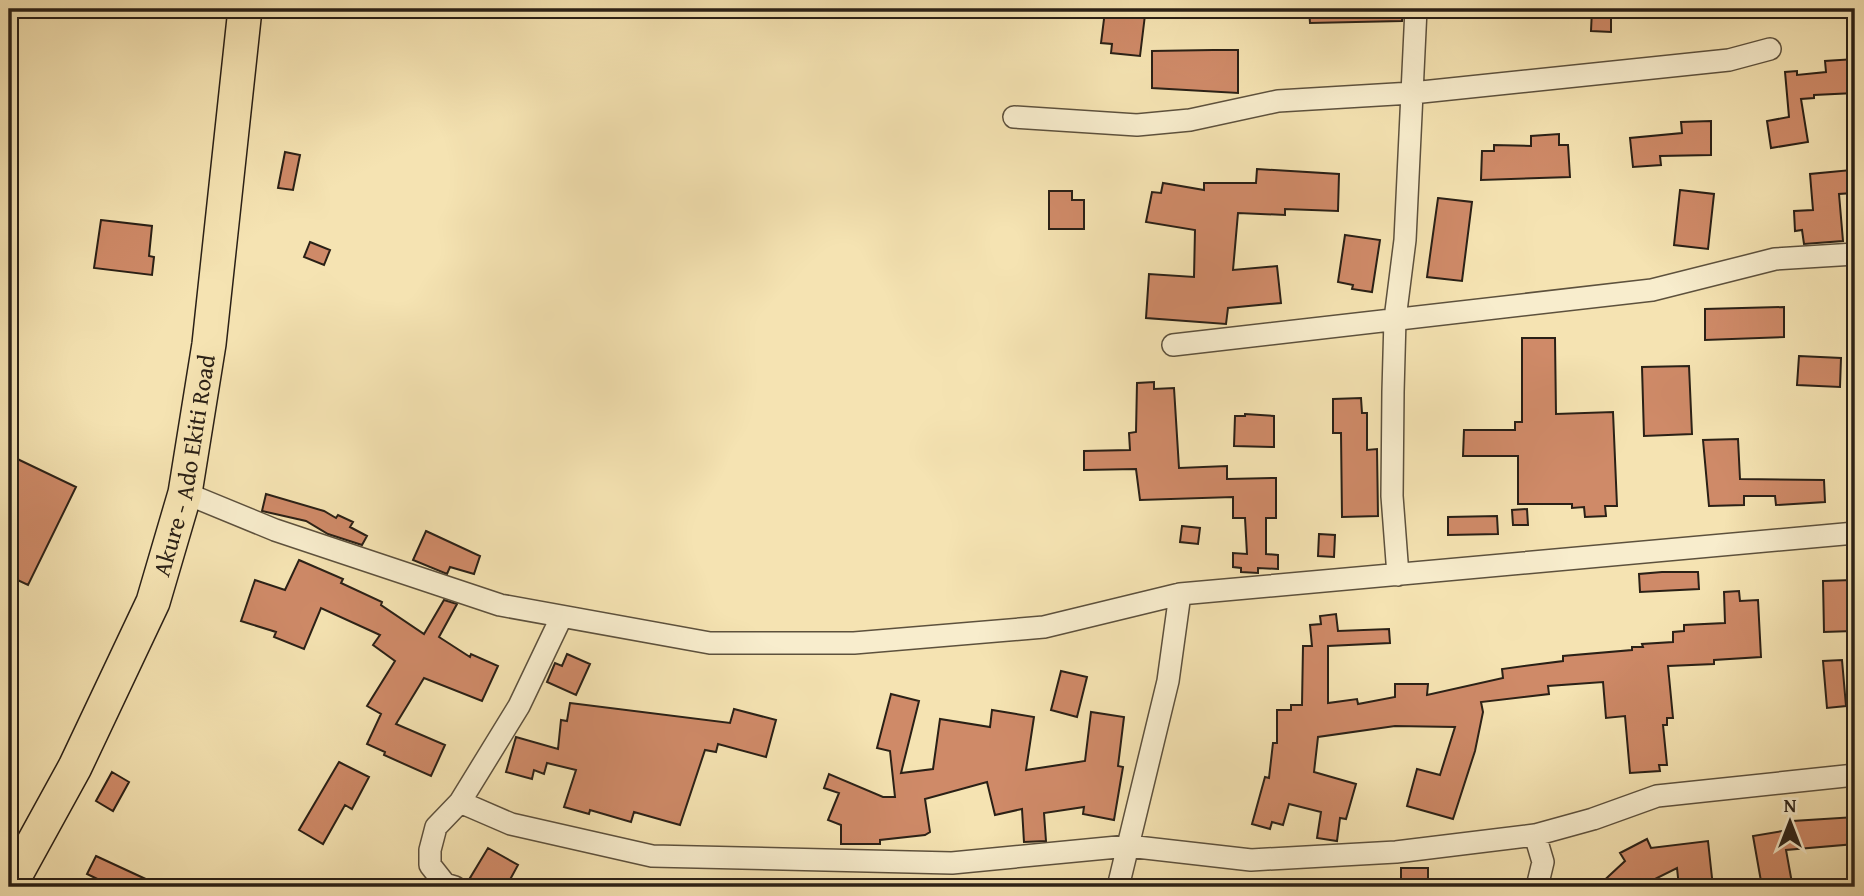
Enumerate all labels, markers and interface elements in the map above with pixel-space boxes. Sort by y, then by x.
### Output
street label: Akure - Ado Ekiti Road [143,352,224,580]
north arrow [1756,788,1826,858]
text: N [1784,791,1797,819]

